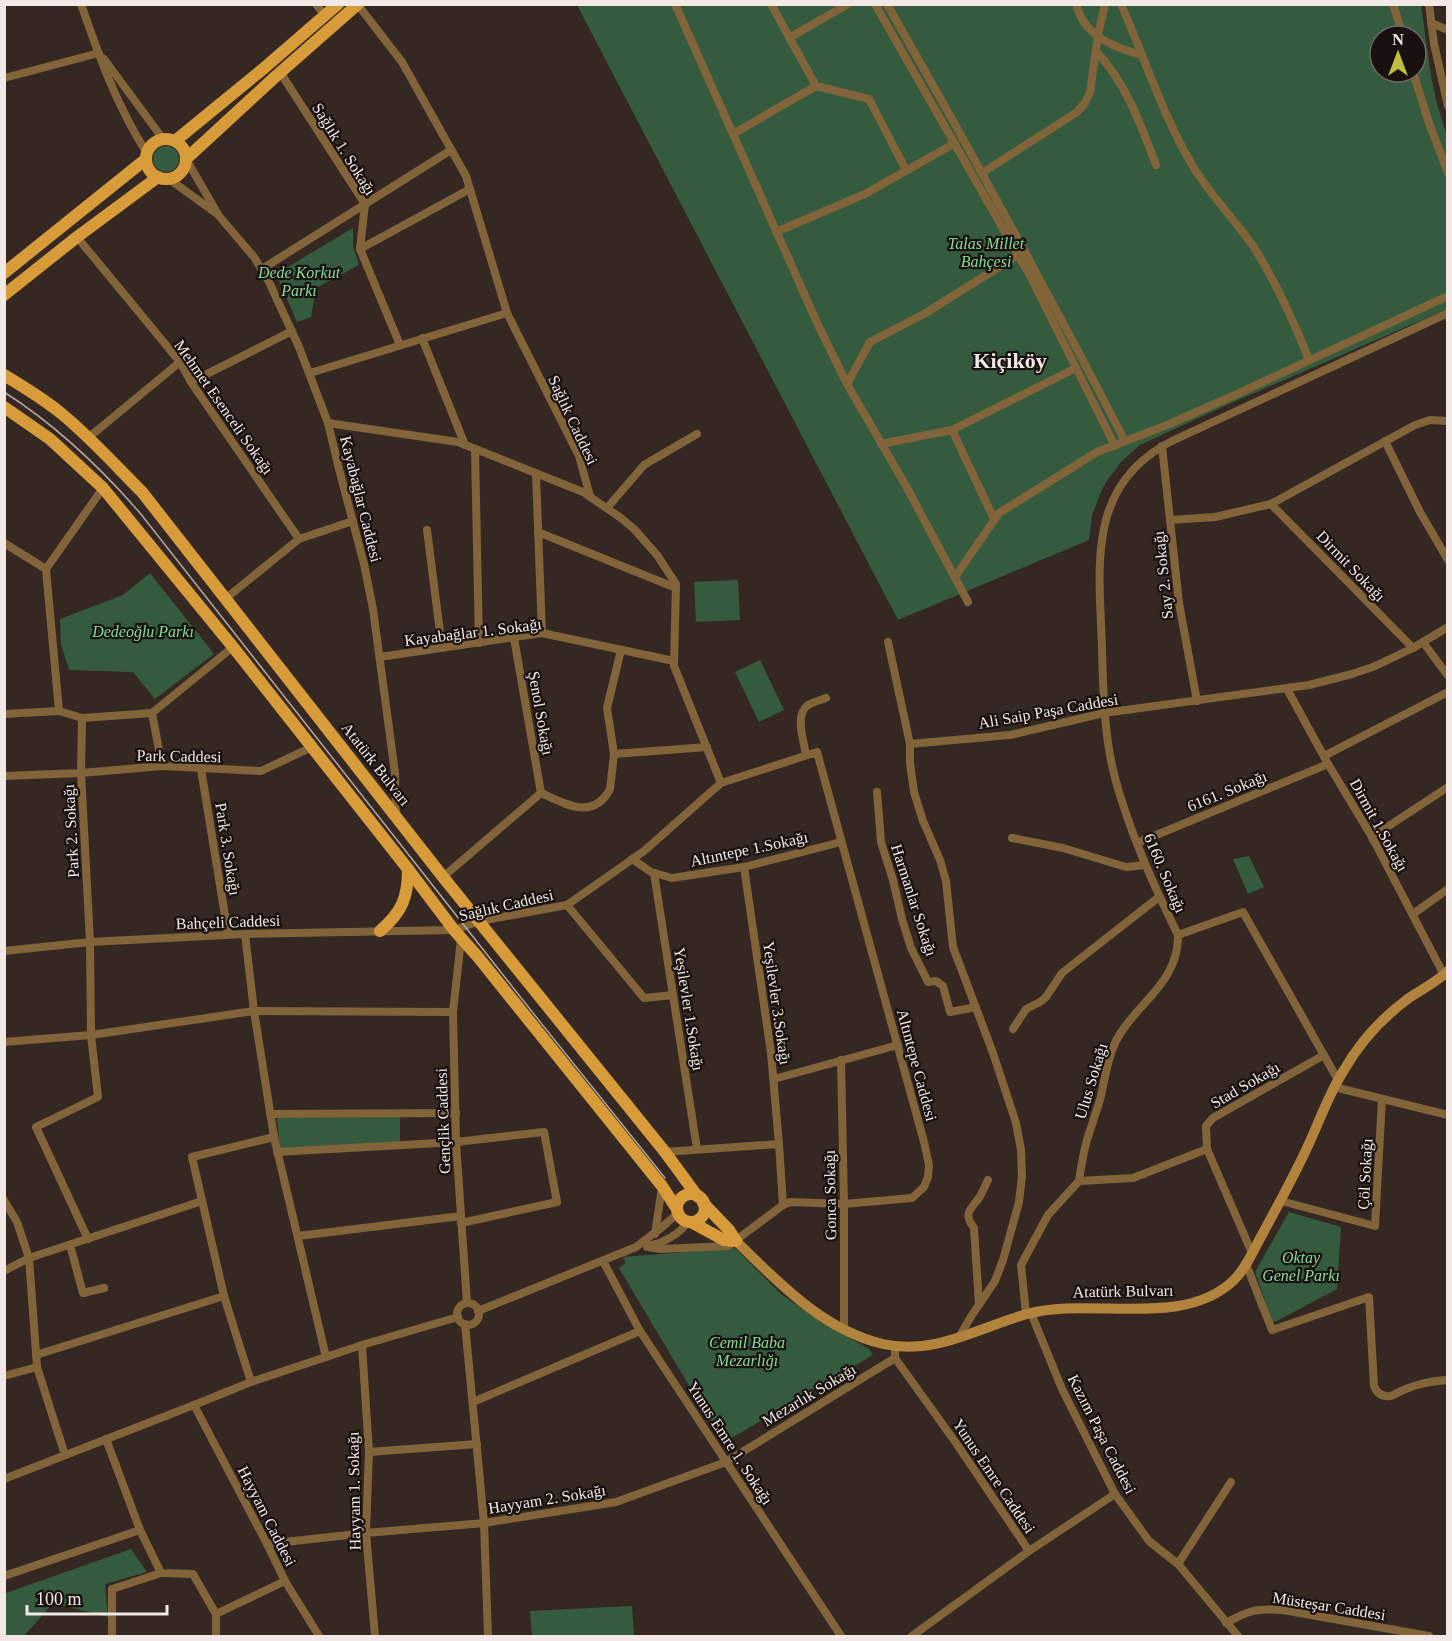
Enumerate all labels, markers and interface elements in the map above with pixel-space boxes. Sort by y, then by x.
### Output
north arrow [1368,24,1428,84]
text: N [1392,31,1404,48]
street label: Sağlık 1. Sokağı [308,100,379,199]
park label: Talas Millet Bahçesi [948,235,1025,271]
park label: Dede Korkut Parkı [257,264,341,299]
street label: Mehmet Esenceli Sokağı [170,337,277,478]
district label: Kiçiköy [973,348,1047,373]
street label: Sağlık Caddesi [544,373,601,468]
street label: Kayabağlar Caddesi [336,434,385,565]
street label: Dirmit Sokağı [1313,527,1389,606]
street label: Say 2. Sokağı [1150,529,1177,620]
street label: Kayabağlar 1. Sokağı [403,615,543,650]
park label: Dedeoğlu Parkı [91,623,194,641]
street label: Şenol Sokağı [524,670,557,757]
street label: Ali Saip Paşa Caddesi [977,690,1120,733]
street label: Atatürk Bulvarı [338,719,414,809]
street label: Park Caddesi [136,747,222,765]
street label: 6161. Sokağı [1185,767,1270,816]
street label: Dirmit 1.Sokağı [1346,776,1412,875]
street label: Park 2. Sokağı [60,783,83,878]
street label: Park 3. Sokağı [211,801,244,897]
street label: Altıntepe 1.Sokağı [689,828,810,871]
street label: 6160. Sokağı [1140,831,1190,916]
street label: Harmanlar Sokağı [887,842,940,959]
street label: Sağlık Caddesi [457,886,556,925]
street label: Bahçeli Caddesi [176,912,281,933]
street label: Yeşilevler 3.Sokağı [759,940,794,1067]
street label: Yeşilevler 1.Sokağı [670,946,707,1073]
street label: Altıntepe Caddesi [893,1007,940,1124]
street label: Ulus Sokağı [1071,1040,1112,1121]
street label: Stad Sokağı [1207,1058,1284,1112]
street label: Gençlik Caddesi [433,1067,454,1174]
street label: Çöl Sokağı [1355,1137,1376,1210]
street label: Gonca Sokağı [821,1149,840,1240]
park label: Oktay Genel Parkı [1262,1249,1340,1284]
street label: Atatürk Bulvarı [1072,1282,1174,1300]
park label: Cemil Baba Mezarlığı [709,1334,785,1370]
street label: Mezarlık Sokağı [759,1360,860,1430]
street label: Kazım Paşa Caddesi [1064,1372,1140,1497]
street label: Yunus Emre 1. Sokağı [683,1378,776,1509]
street label: Yunus Emre Caddesi [949,1416,1039,1537]
street label: Hayyam 1. Sokağı [344,1431,365,1550]
street label: Hayyam Caddesi [234,1463,300,1570]
street label: Hayyam 2. Sokağı [487,1481,608,1518]
scale bar [27,1578,166,1616]
text: 100 m [36,1589,82,1609]
street label: Müsteşar Caddesi [1271,1589,1387,1624]

